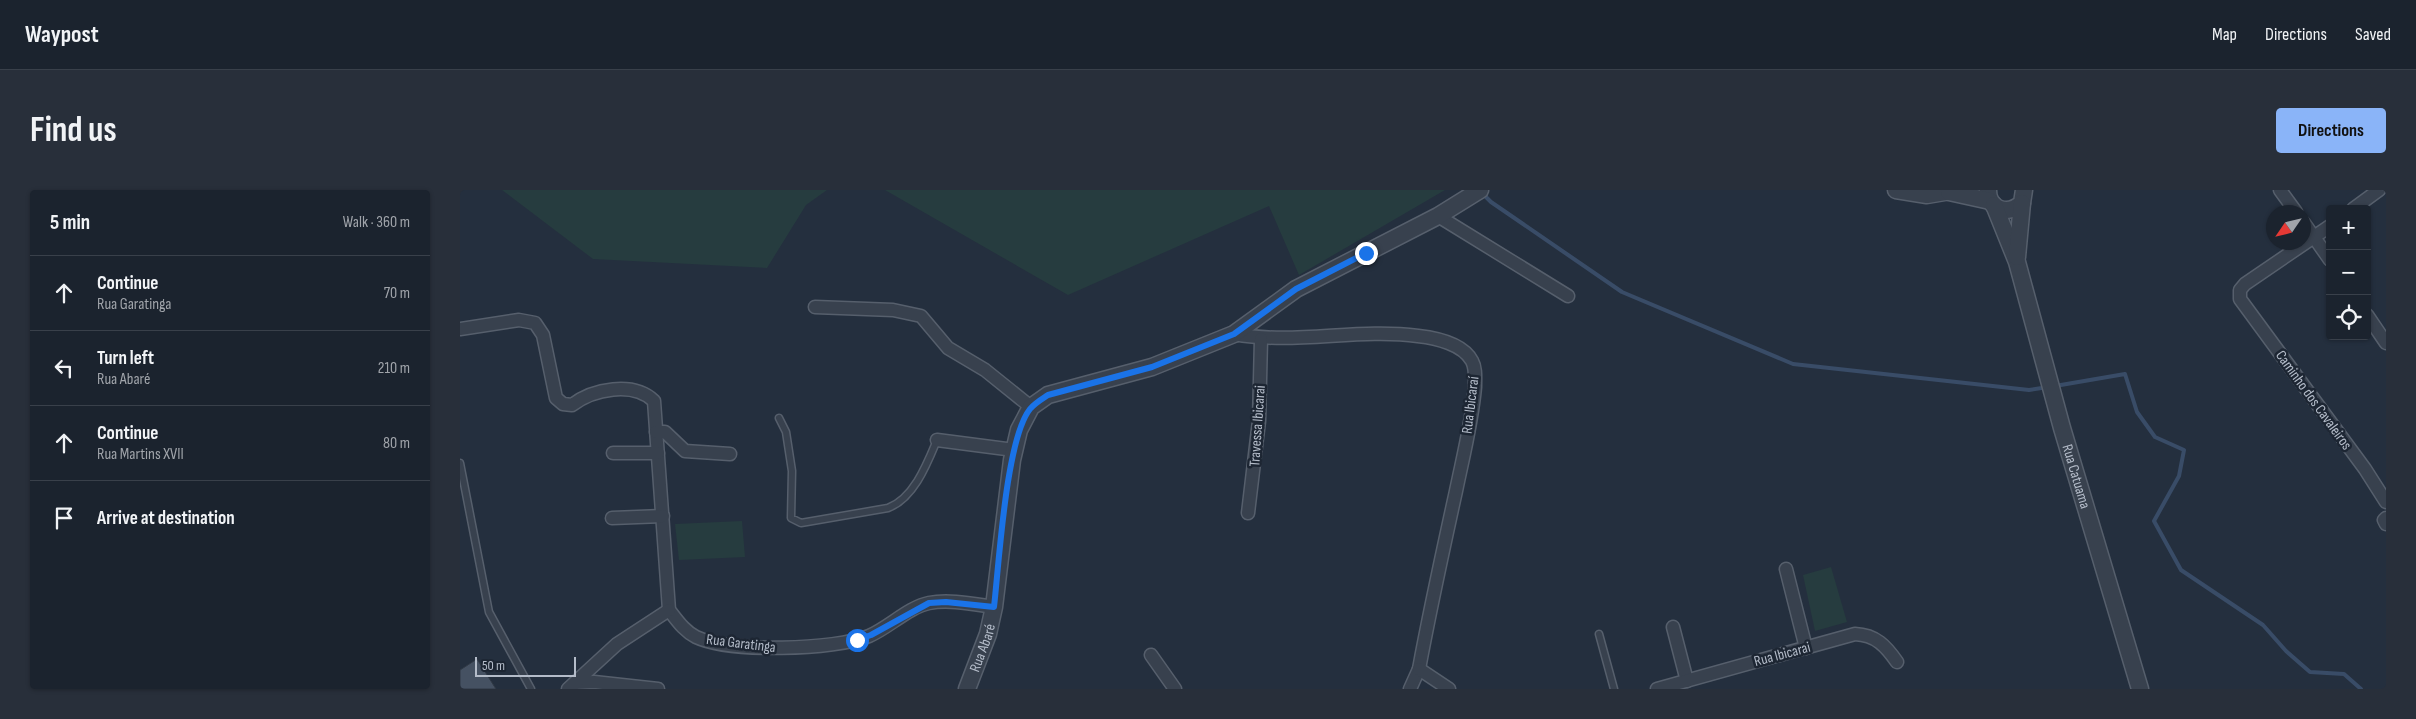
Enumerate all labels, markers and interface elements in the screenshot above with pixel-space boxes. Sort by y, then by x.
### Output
text: Waypost [25,20,99,49]
text: Map [2212,24,2237,45]
text: Directions [2265,24,2327,45]
text: Saved [2355,24,2391,45]
button: Directions [2276,108,2386,153]
text: Find us [30,109,117,152]
north arrow [2266,205,2311,250]
map controls [2326,205,2371,340]
button: + [2326,205,2371,250]
text: 5 min [50,210,90,235]
text: Walk · 360 m [343,213,410,232]
route end [1355,242,1378,265]
button: − [2326,250,2371,295]
text: Continue [97,272,158,295]
icon: ahead [50,279,78,307]
text: 70 m [384,284,410,303]
text: Rua Garatinga [97,295,171,314]
button: locate [2326,295,2371,340]
text: Turn left [97,347,154,370]
street label: Caminho dos Cavaleiros [2271,347,2356,454]
icon: left [50,354,78,382]
text: 210 m [378,359,410,378]
text: Rua Abaré [97,370,150,389]
street label: Rua Ibicaraí [1458,375,1483,435]
street label: Travessa Ibicarai [1245,385,1270,467]
text: Continue [97,422,158,445]
icon: ahead [50,429,78,457]
text: 80 m [383,434,410,453]
street label: Rua Catuama [2057,442,2095,511]
text: Rua Martins XVII [97,445,184,464]
icon: arrive [50,504,78,532]
text: Arrive at destination [97,507,235,530]
street label: Rua Abaré [965,622,1000,675]
route start [846,629,869,652]
street label: Rua Garatinga [705,630,777,657]
street label: Rua Ibicarai [1752,638,1813,671]
scale bar [475,654,576,677]
text: 50 m [482,657,505,674]

